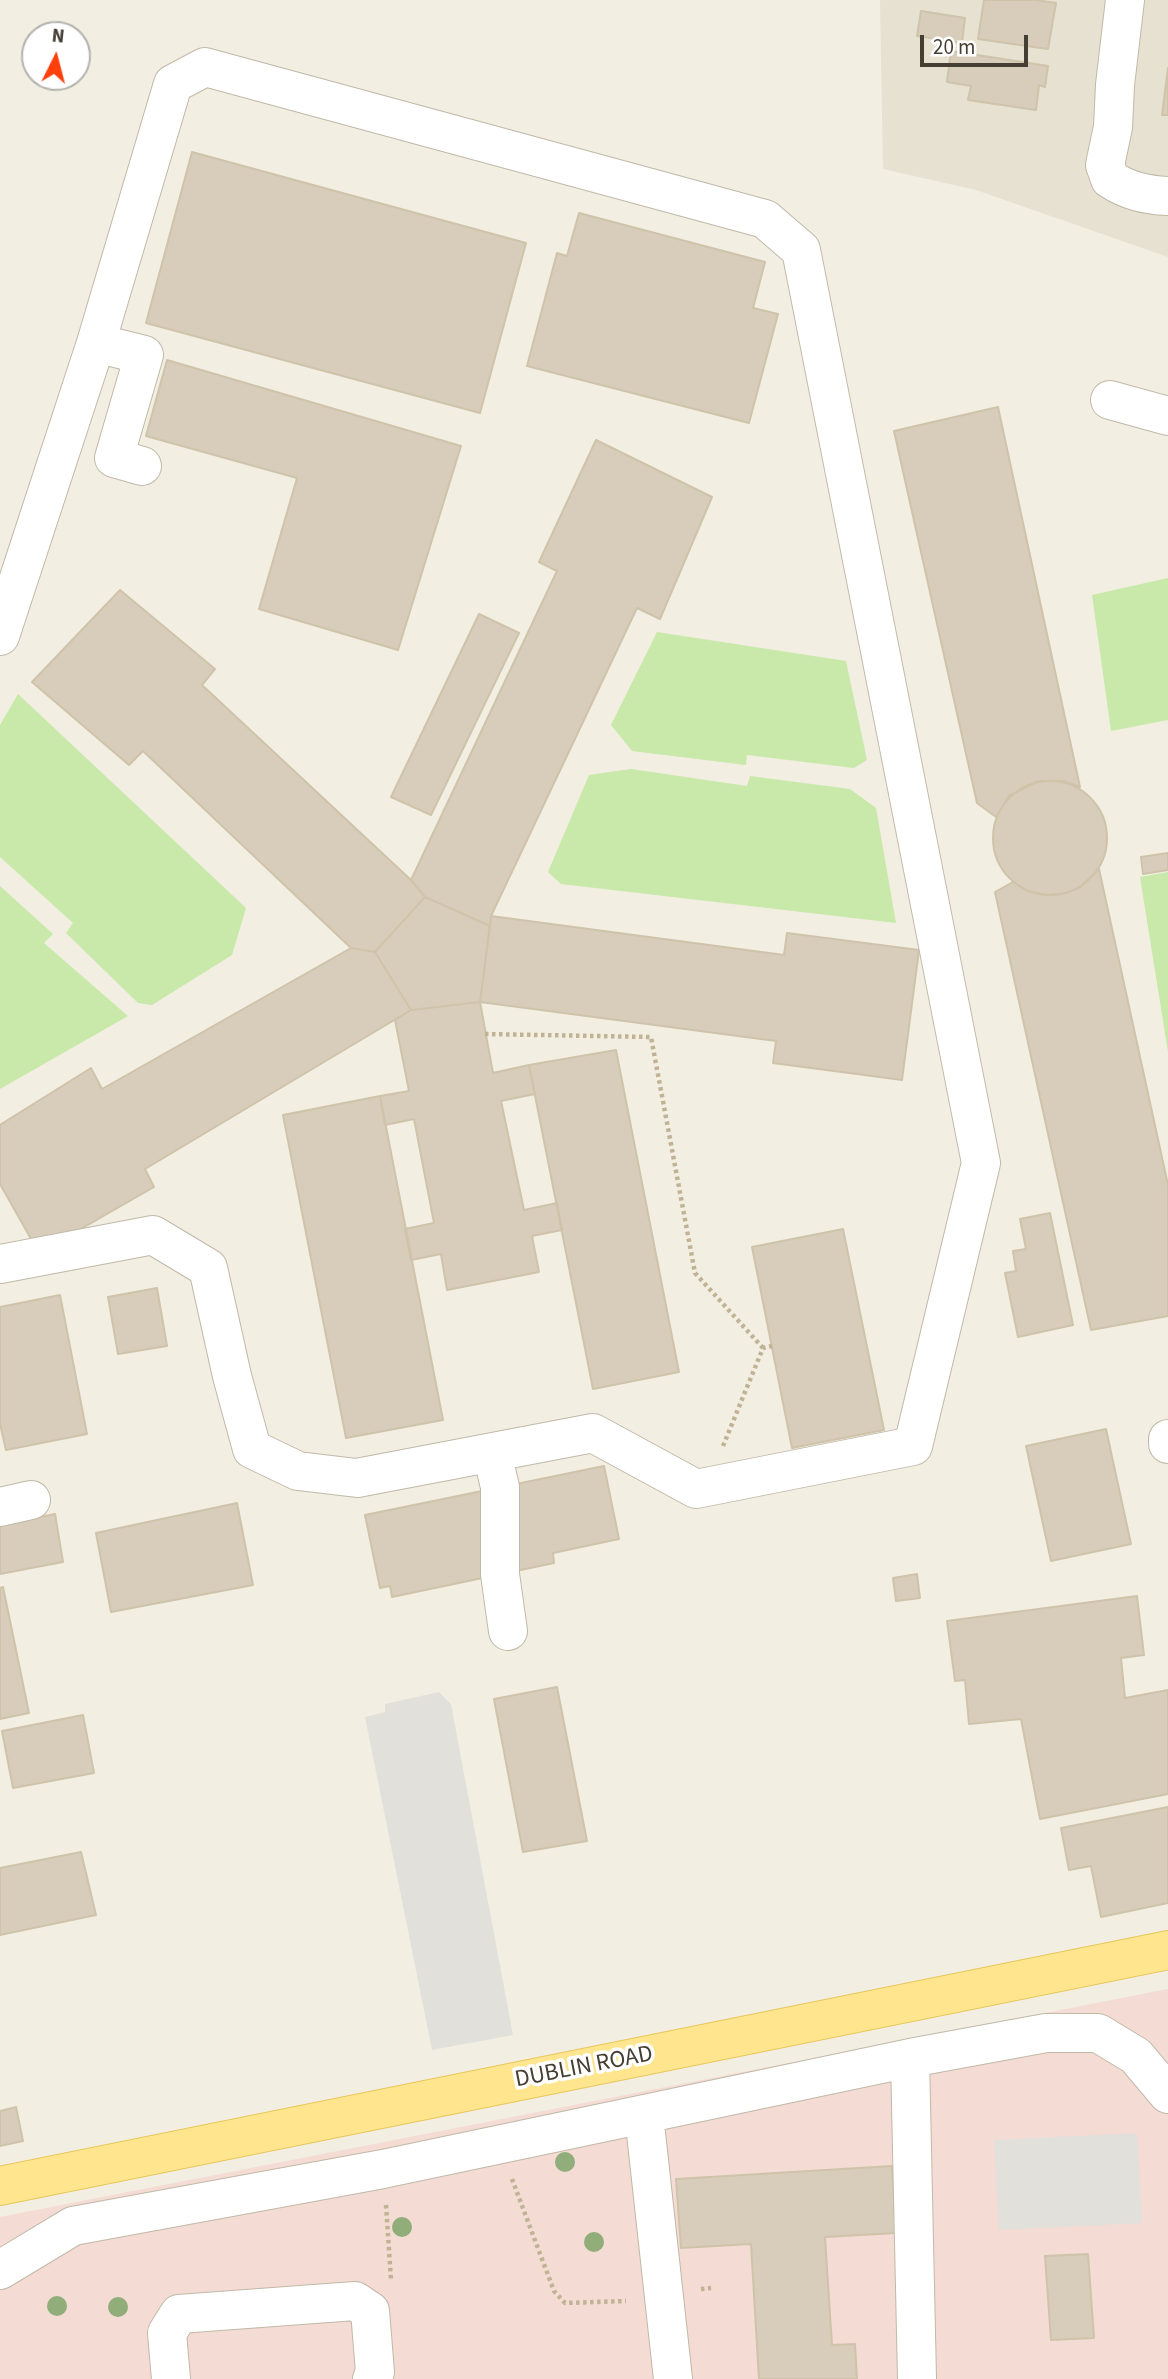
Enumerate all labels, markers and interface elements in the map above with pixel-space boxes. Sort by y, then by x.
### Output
north arrow [21,21,91,91]
scale bar [923,21,1032,65]
text: N [50,23,66,51]
text: 20 m [933,32,975,62]
street label: DUBLIN ROAD [513,2041,655,2095]

